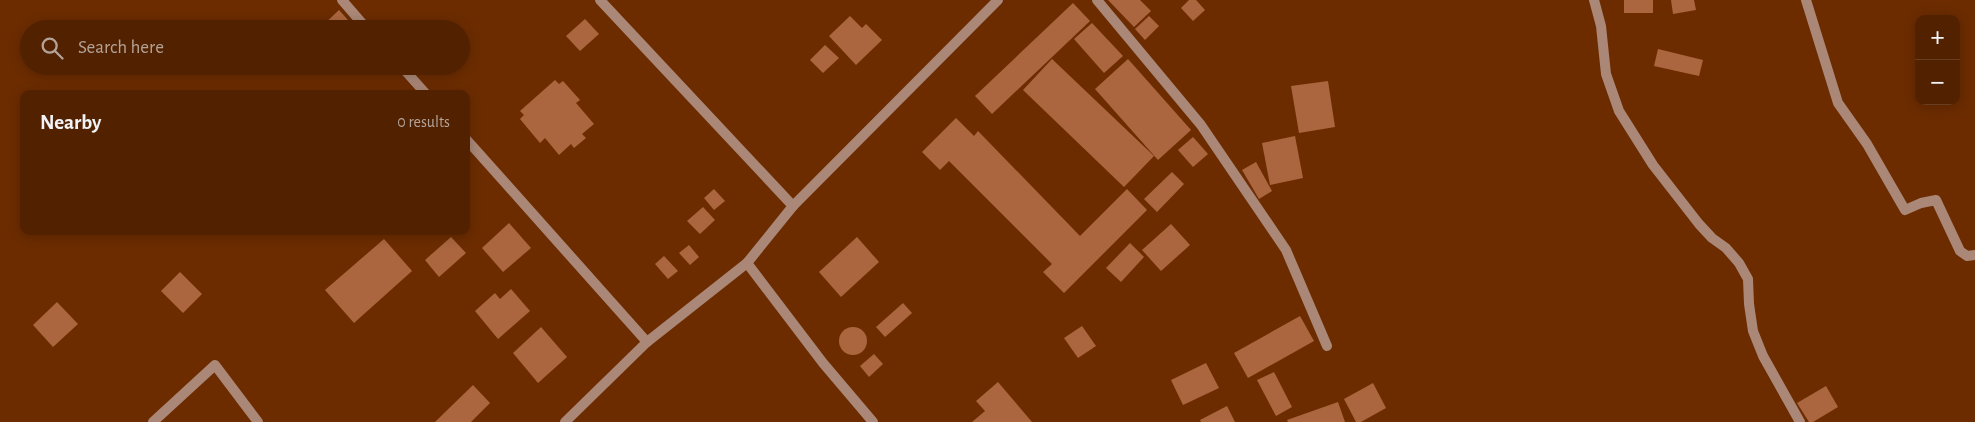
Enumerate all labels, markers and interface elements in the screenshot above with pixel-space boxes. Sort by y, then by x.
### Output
map controls [1915,15,1960,105]
button: + [1915,15,1960,60]
search box [20,20,470,75]
icon: search [38,34,66,62]
text: Search here [78,38,164,57]
button: − [1915,60,1960,105]
text: Nearby [40,112,101,133]
text: 0 results [397,114,450,130]

